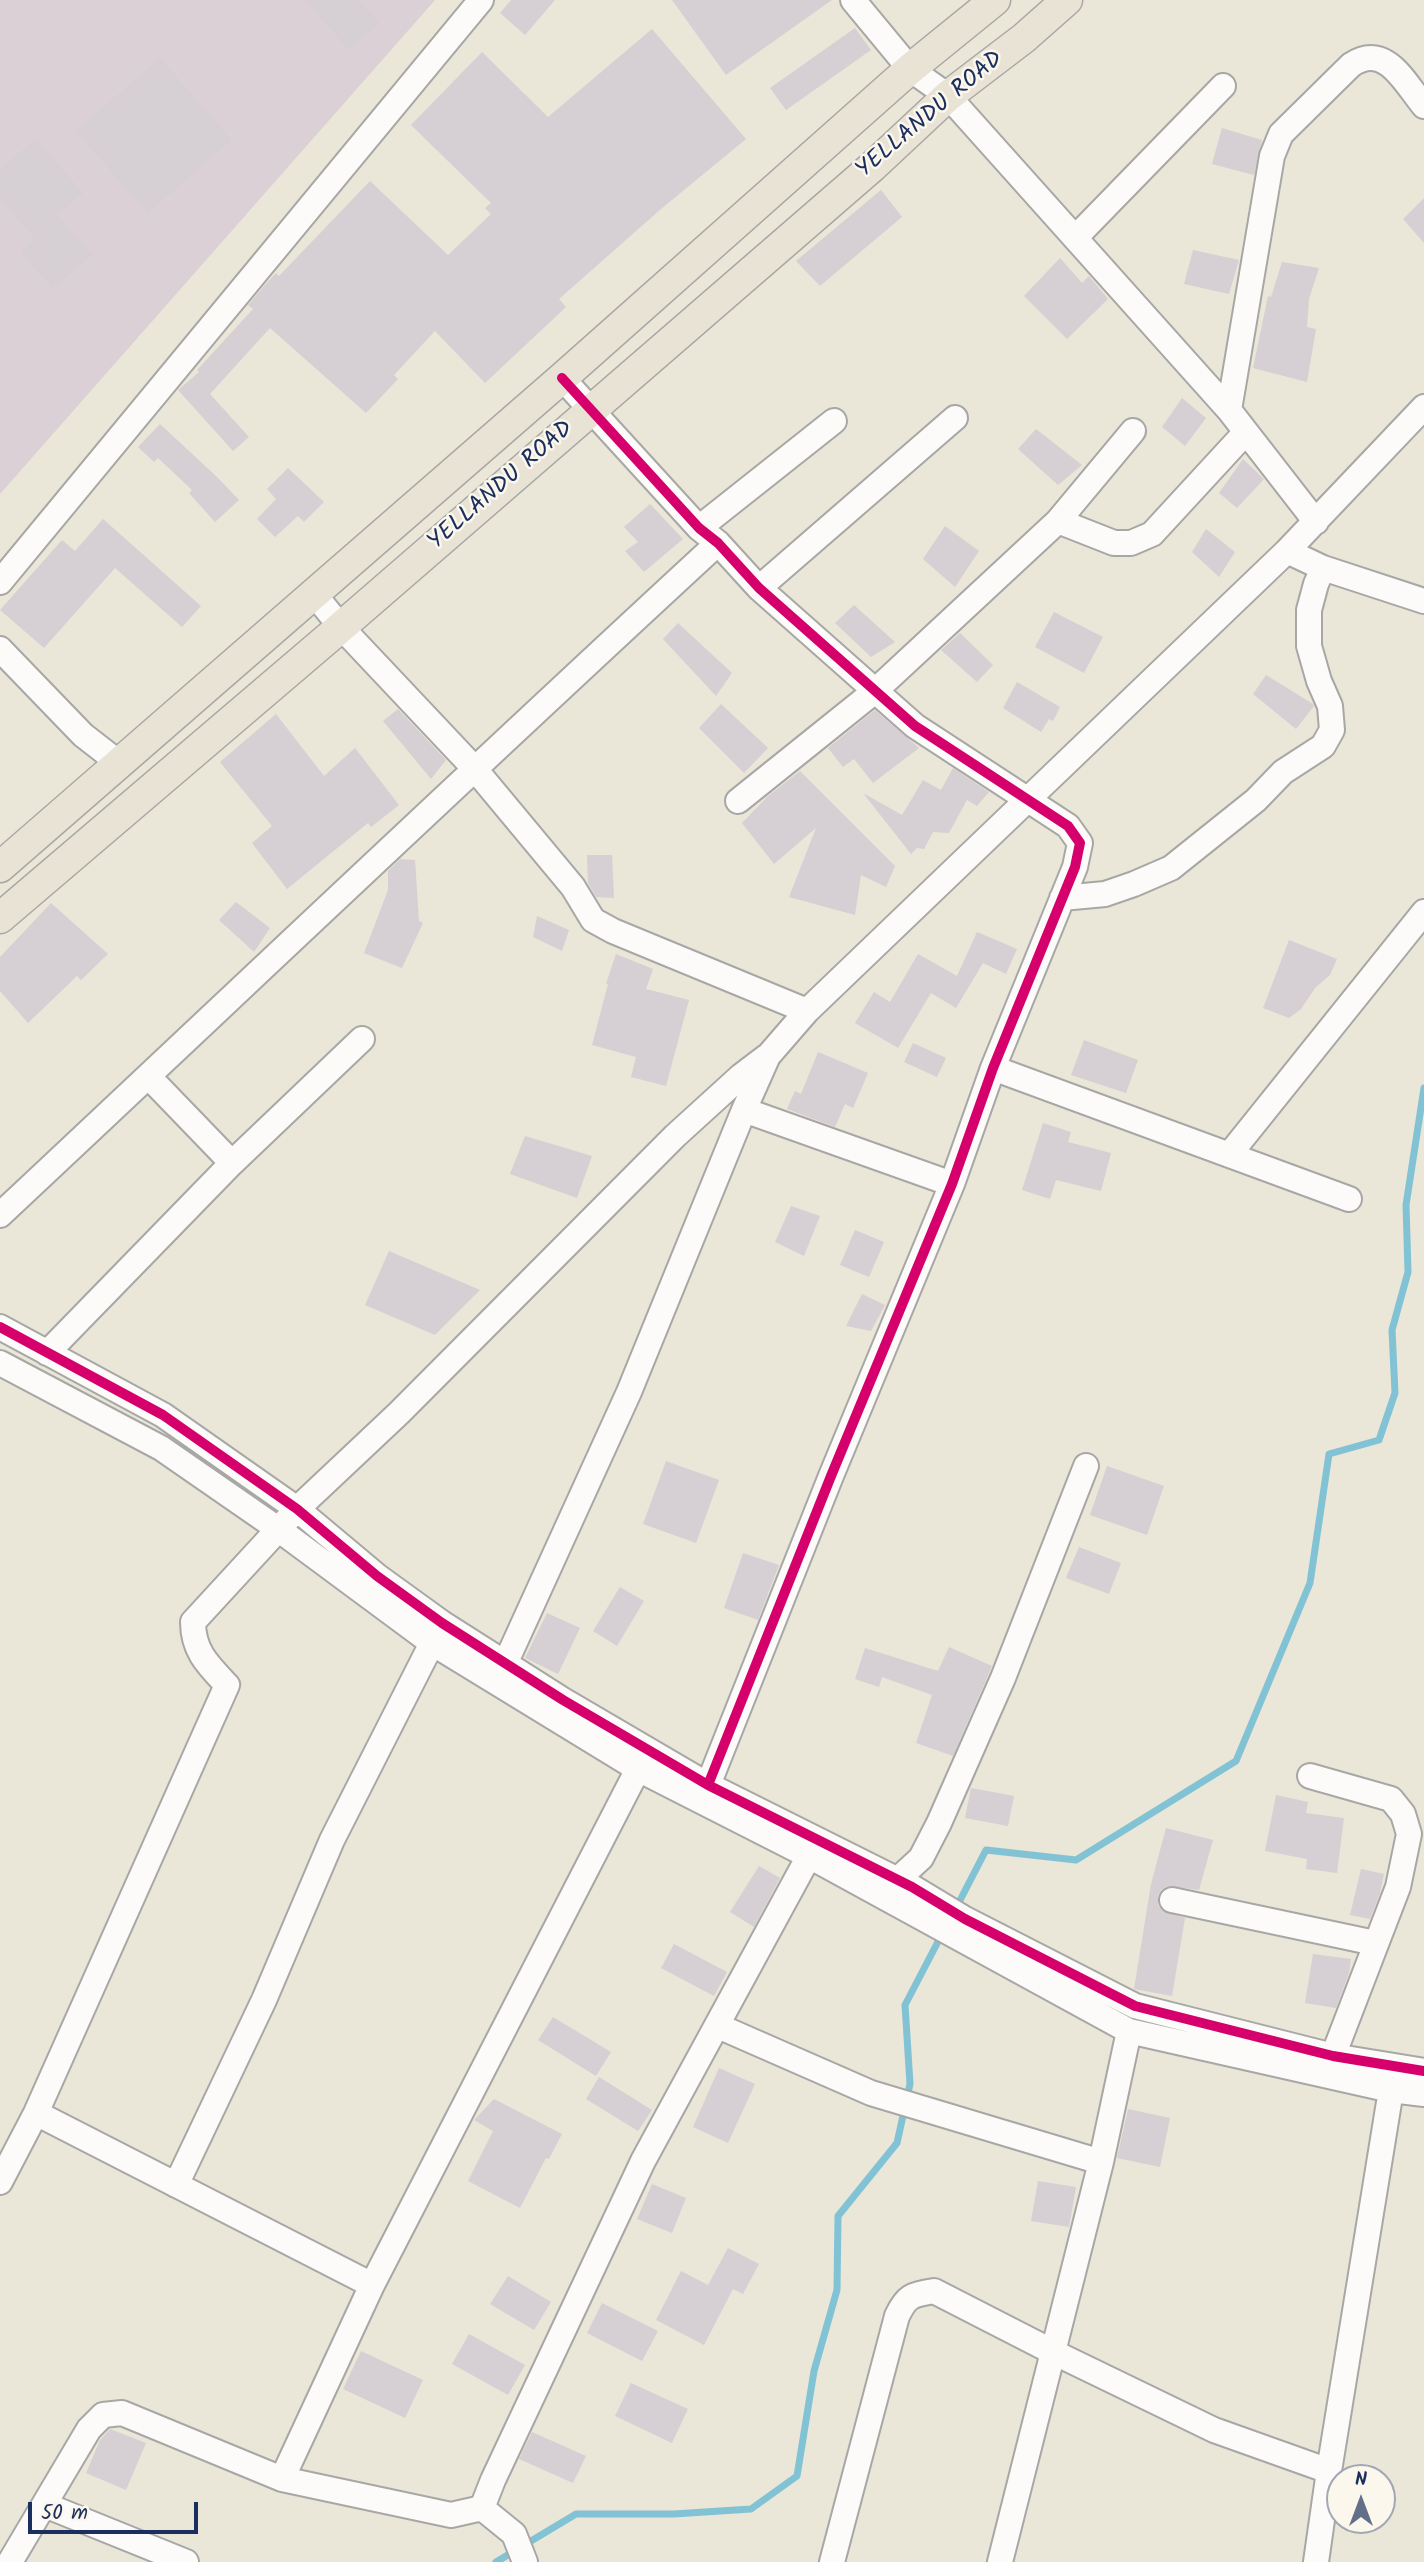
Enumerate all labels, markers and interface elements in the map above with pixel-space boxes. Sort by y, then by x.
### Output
street label: YELLANDU ROAD [852,46,1010,186]
street label: YELLANDU ROAD [423,416,581,558]
north arrow [1326,2464,1396,2534]
text: N [1355,2465,1367,2495]
scale bar [32,2488,201,2532]
text: 50 m [41,2497,88,2530]

